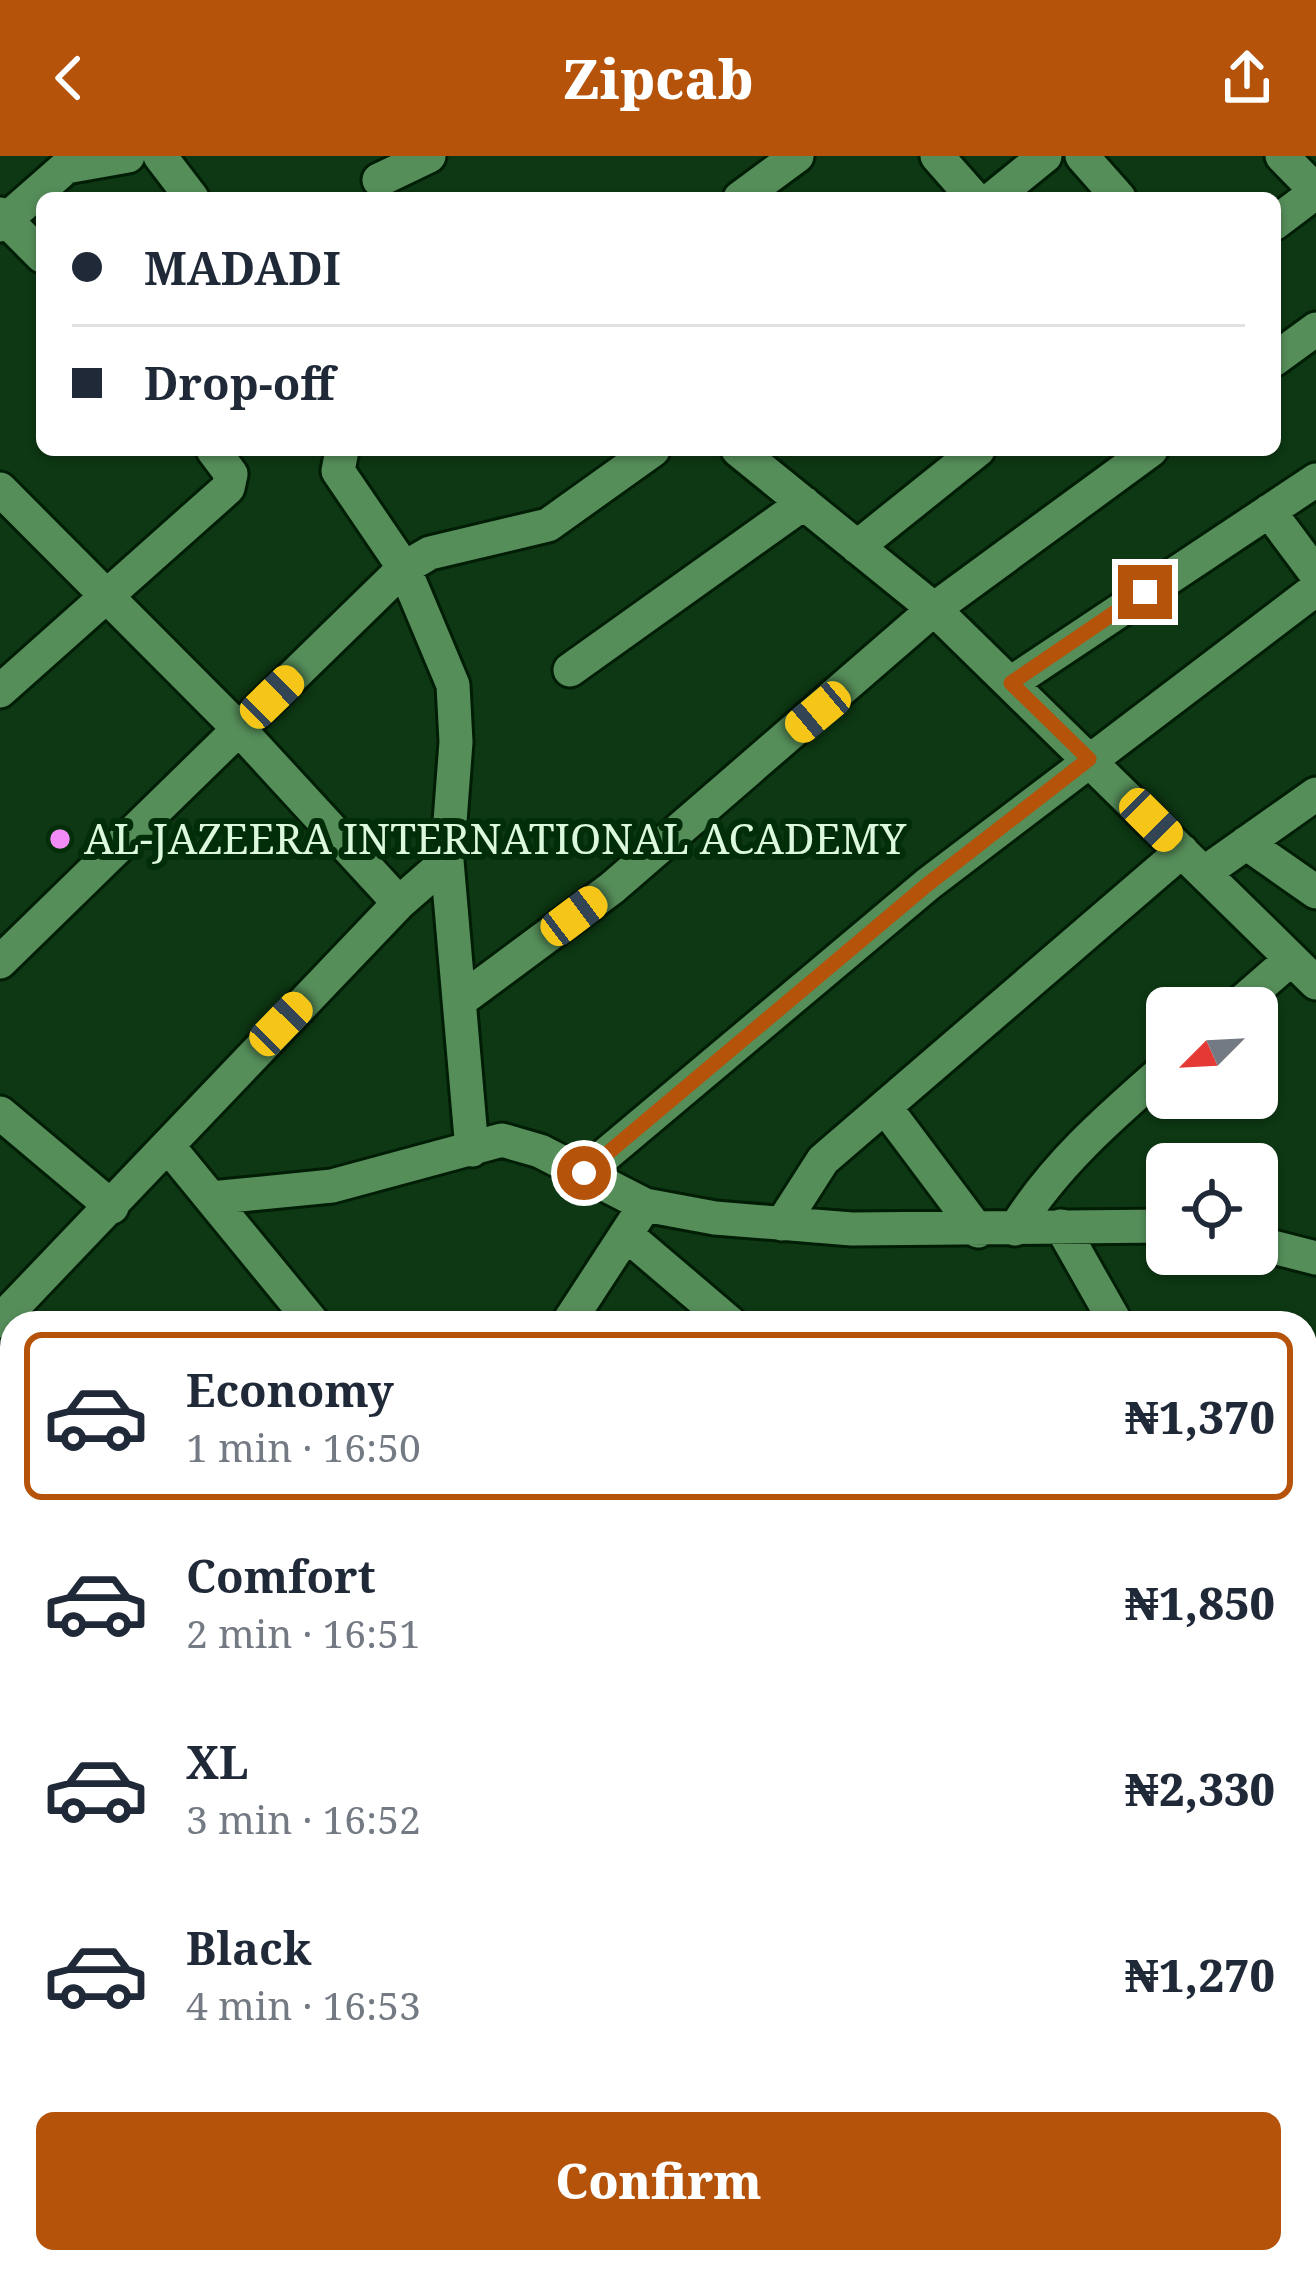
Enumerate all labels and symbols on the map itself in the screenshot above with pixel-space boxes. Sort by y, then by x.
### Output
route end [1118,565,1172,619]
car [234,659,310,735]
car [779,675,857,749]
car [1113,782,1189,858]
place label: AL-JAZEERA INTERNATIONAL ACADEMY [84,809,907,866]
marker: AL-JAZEERA INTERNATIONAL ACADEMY [47,826,73,852]
car [534,880,614,952]
car [243,986,319,1062]
north arrow [1146,987,1278,1119]
route start [557,1146,611,1200]

